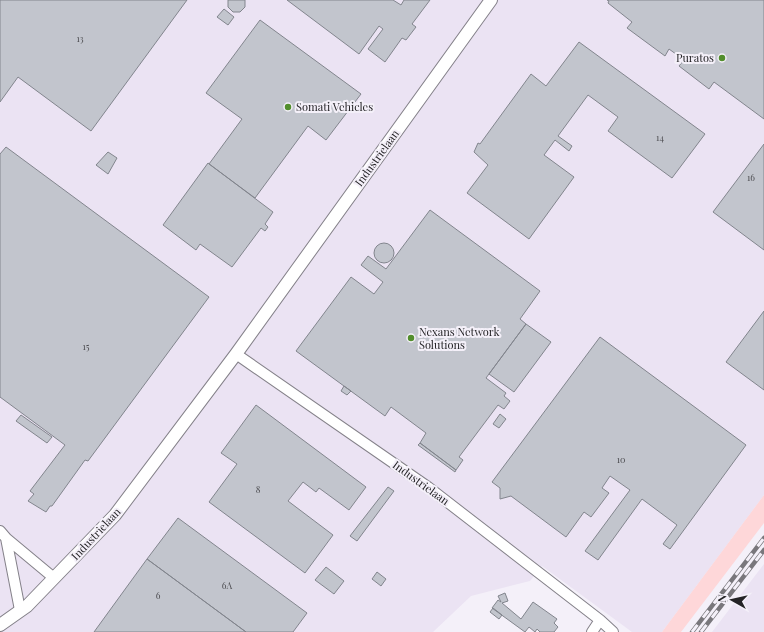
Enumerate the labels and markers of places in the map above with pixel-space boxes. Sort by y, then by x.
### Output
place label: Puratos [676,50,714,65]
marker: Puratos [717,53,727,63]
place label: Somati Vehicles [296,99,373,114]
marker: Somati Vehicles [283,102,293,112]
place label: Nexans Network Solutions [419,324,500,352]
marker: Nexans Network Solutions [406,333,416,343]

